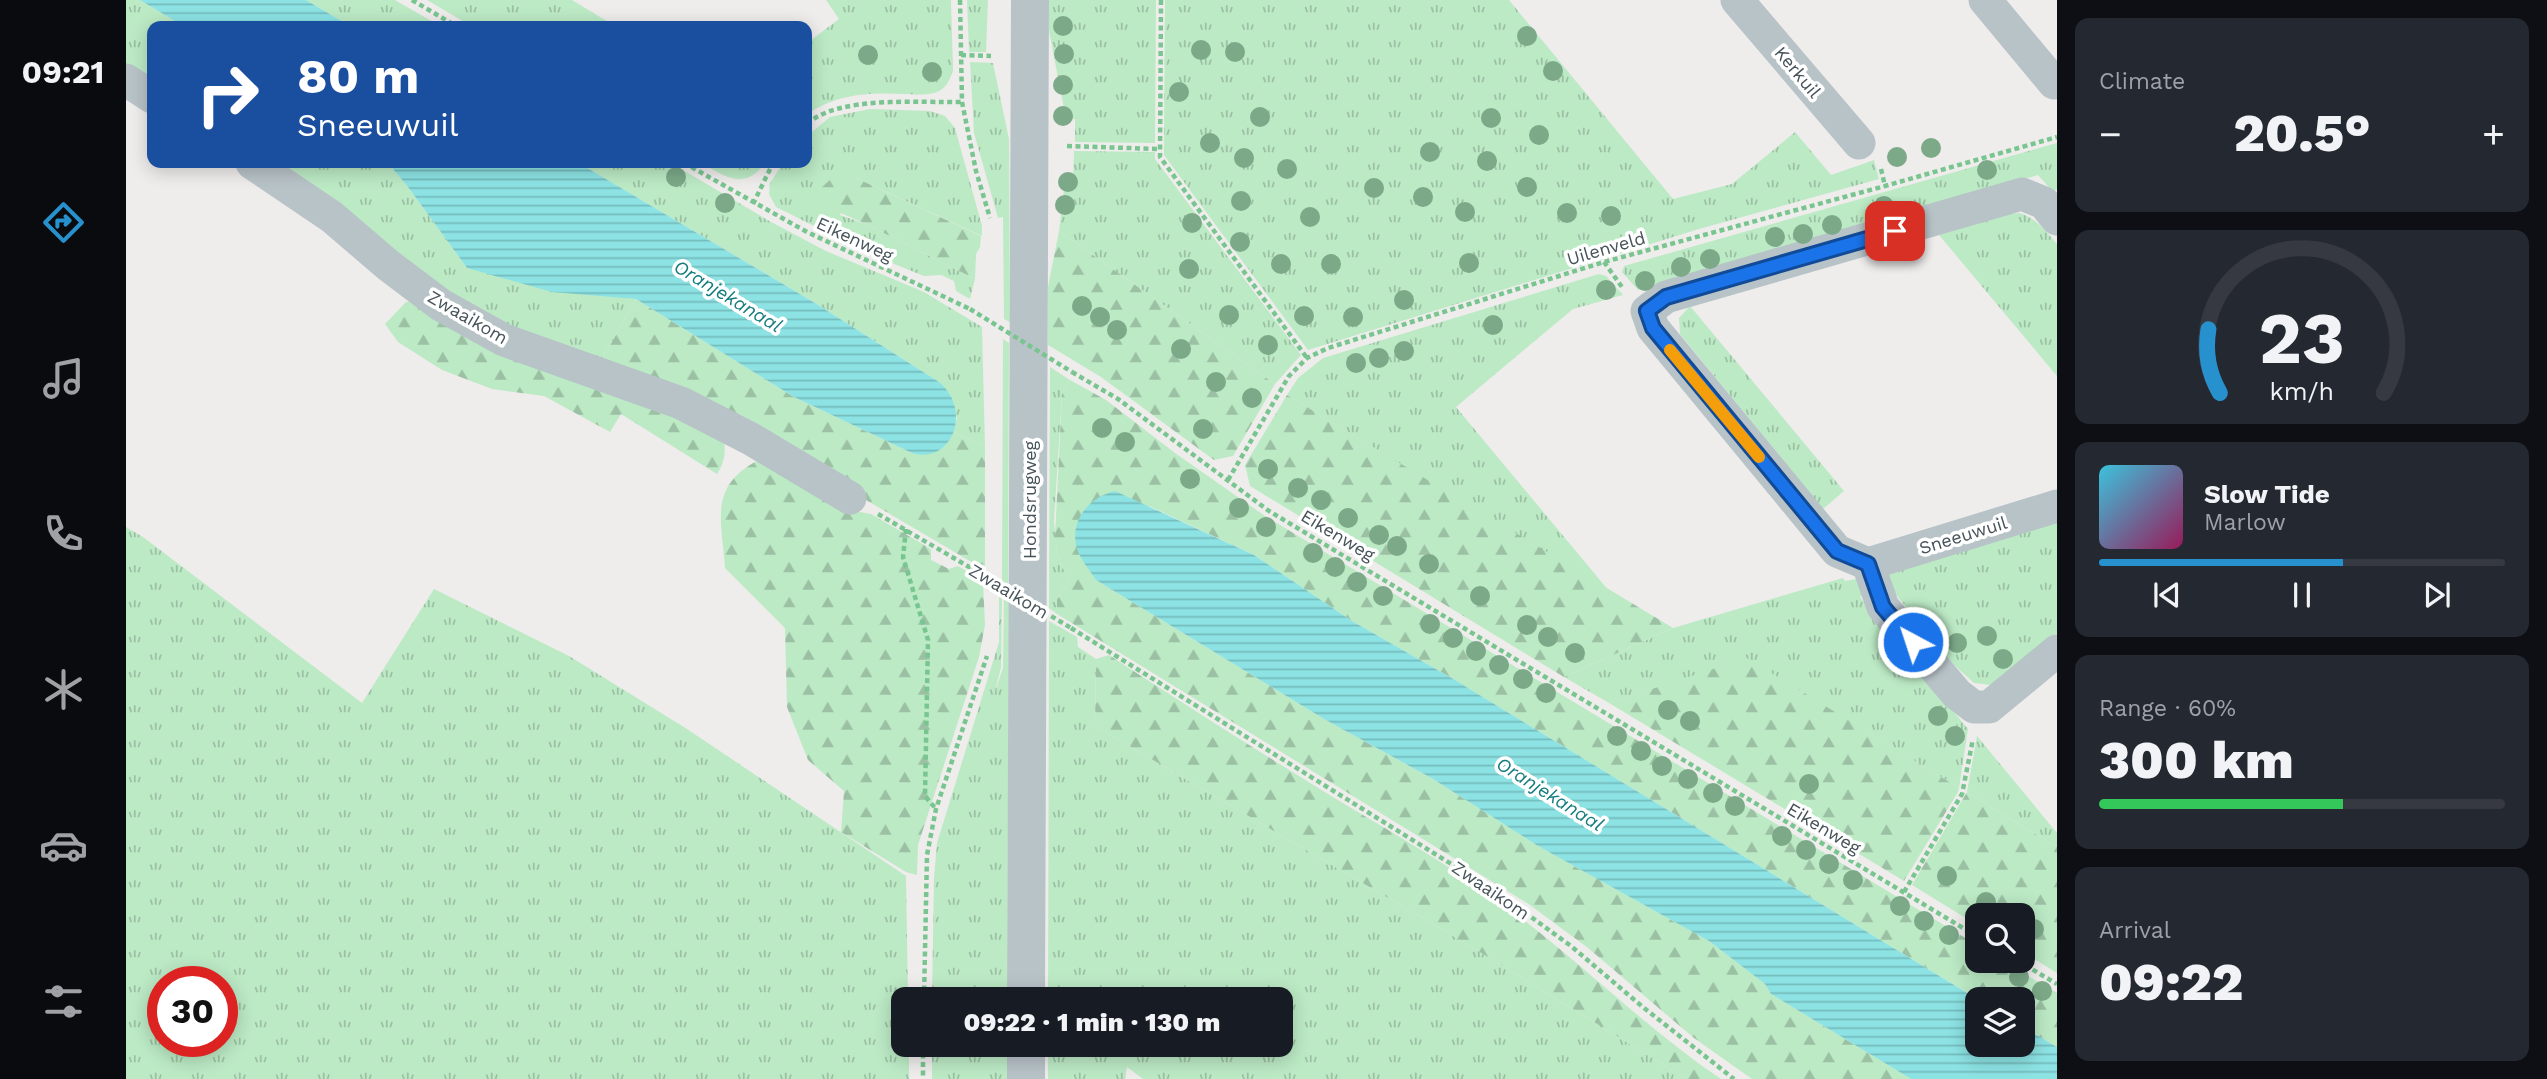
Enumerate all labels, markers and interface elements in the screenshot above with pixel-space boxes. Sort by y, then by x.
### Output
street label: Kerkuil [1771,42,1826,102]
text: 80 m [297,47,419,105]
icon: right [182,49,273,140]
text: 09:21 [22,53,104,91]
text: Climate [2099,68,2185,95]
text: 20.5° [2233,103,2371,164]
text: Sneeuwuil [297,106,459,144]
text: − [2099,112,2122,156]
text: + [2482,112,2505,156]
icon: directions [39,198,88,247]
pin [1865,201,1925,261]
street label: Eikenweg [813,212,897,266]
icon: arrive [1876,212,1914,250]
street label: Uilenveld [1564,227,1648,269]
water label: Oranjekanaal [670,255,786,337]
street label: Zwaaikom [424,286,512,348]
text: 23 [2259,296,2345,382]
icon: music [39,354,88,403]
text: km/h [2270,377,2334,406]
street label: Hondsrugweg [1019,440,1040,559]
text: Slow Tide [2204,479,2330,509]
street label: Eikenweg [1297,505,1379,565]
icon: phone [39,509,88,558]
text: Marlow [2204,509,2286,536]
street label: Sneeuwuil [1916,512,2010,558]
street label: Zwaaikom [966,559,1052,623]
icon: previous [2148,576,2186,614]
icon: pause [2283,576,2321,614]
icon: next [2418,576,2456,614]
position arrow [1876,605,1950,679]
icon: climate [39,665,88,714]
text: Range · 60% [2099,695,2236,722]
text: 300 km [2099,730,2294,791]
water label: Oranjekanaal [1492,752,1608,836]
street label: Eikenweg [1783,798,1865,858]
icon: car [39,821,88,870]
street label: Zwaaikom [1448,856,1534,924]
map controls [1965,903,2035,1057]
button: search [1965,903,2035,973]
text: Arrival [2099,917,2171,944]
text: 09:22 [2099,952,2243,1013]
speed limit sign: 30 [147,966,238,1057]
icon: filters [39,977,88,1026]
button: layers [1965,987,2035,1057]
text: 09:22 · 1 min · 130 m [964,1007,1220,1037]

